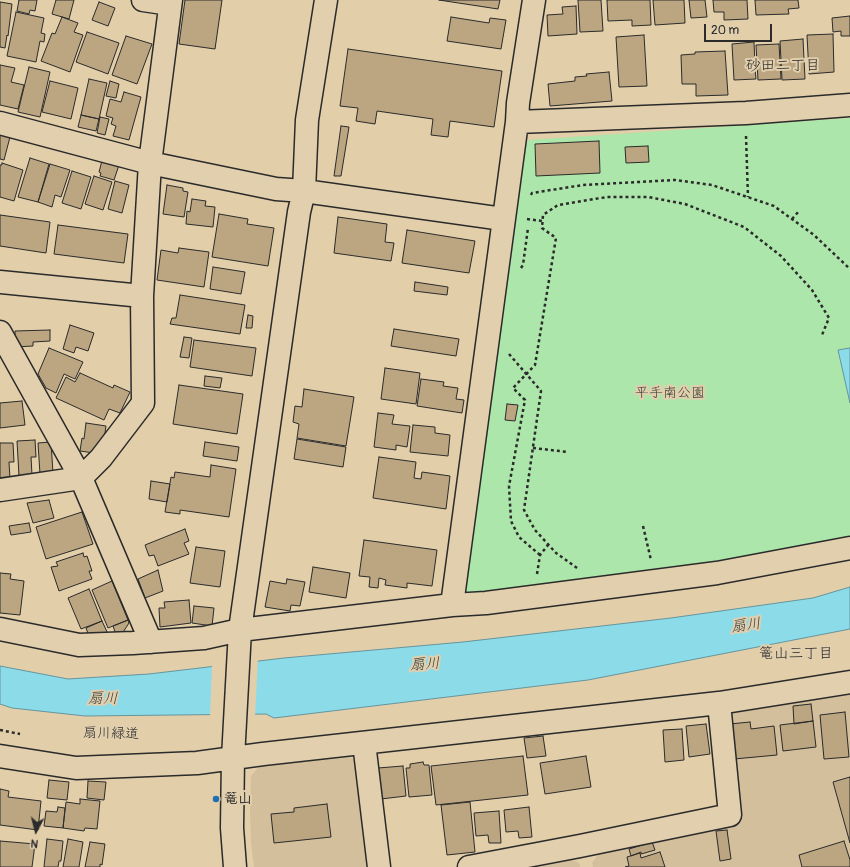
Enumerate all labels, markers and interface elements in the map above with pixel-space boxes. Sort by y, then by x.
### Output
scale bar [706,16,774,42]
text: 20 m [711,23,739,38]
district label: 砂田二丁目 [746,57,820,75]
park label: 平手南公園 [635,385,705,401]
water label: 扇川 [730,615,762,637]
district label: 篭山三丁目 [759,645,833,663]
water label: 扇川 [409,655,441,675]
water label: 扇川 [88,690,118,708]
street label: 扇川緑道 [83,725,139,743]
place label: 篭山 [224,791,252,807]
marker: 篭山 [211,794,221,804]
north arrow [16,811,56,851]
text: N [30,837,39,850]

